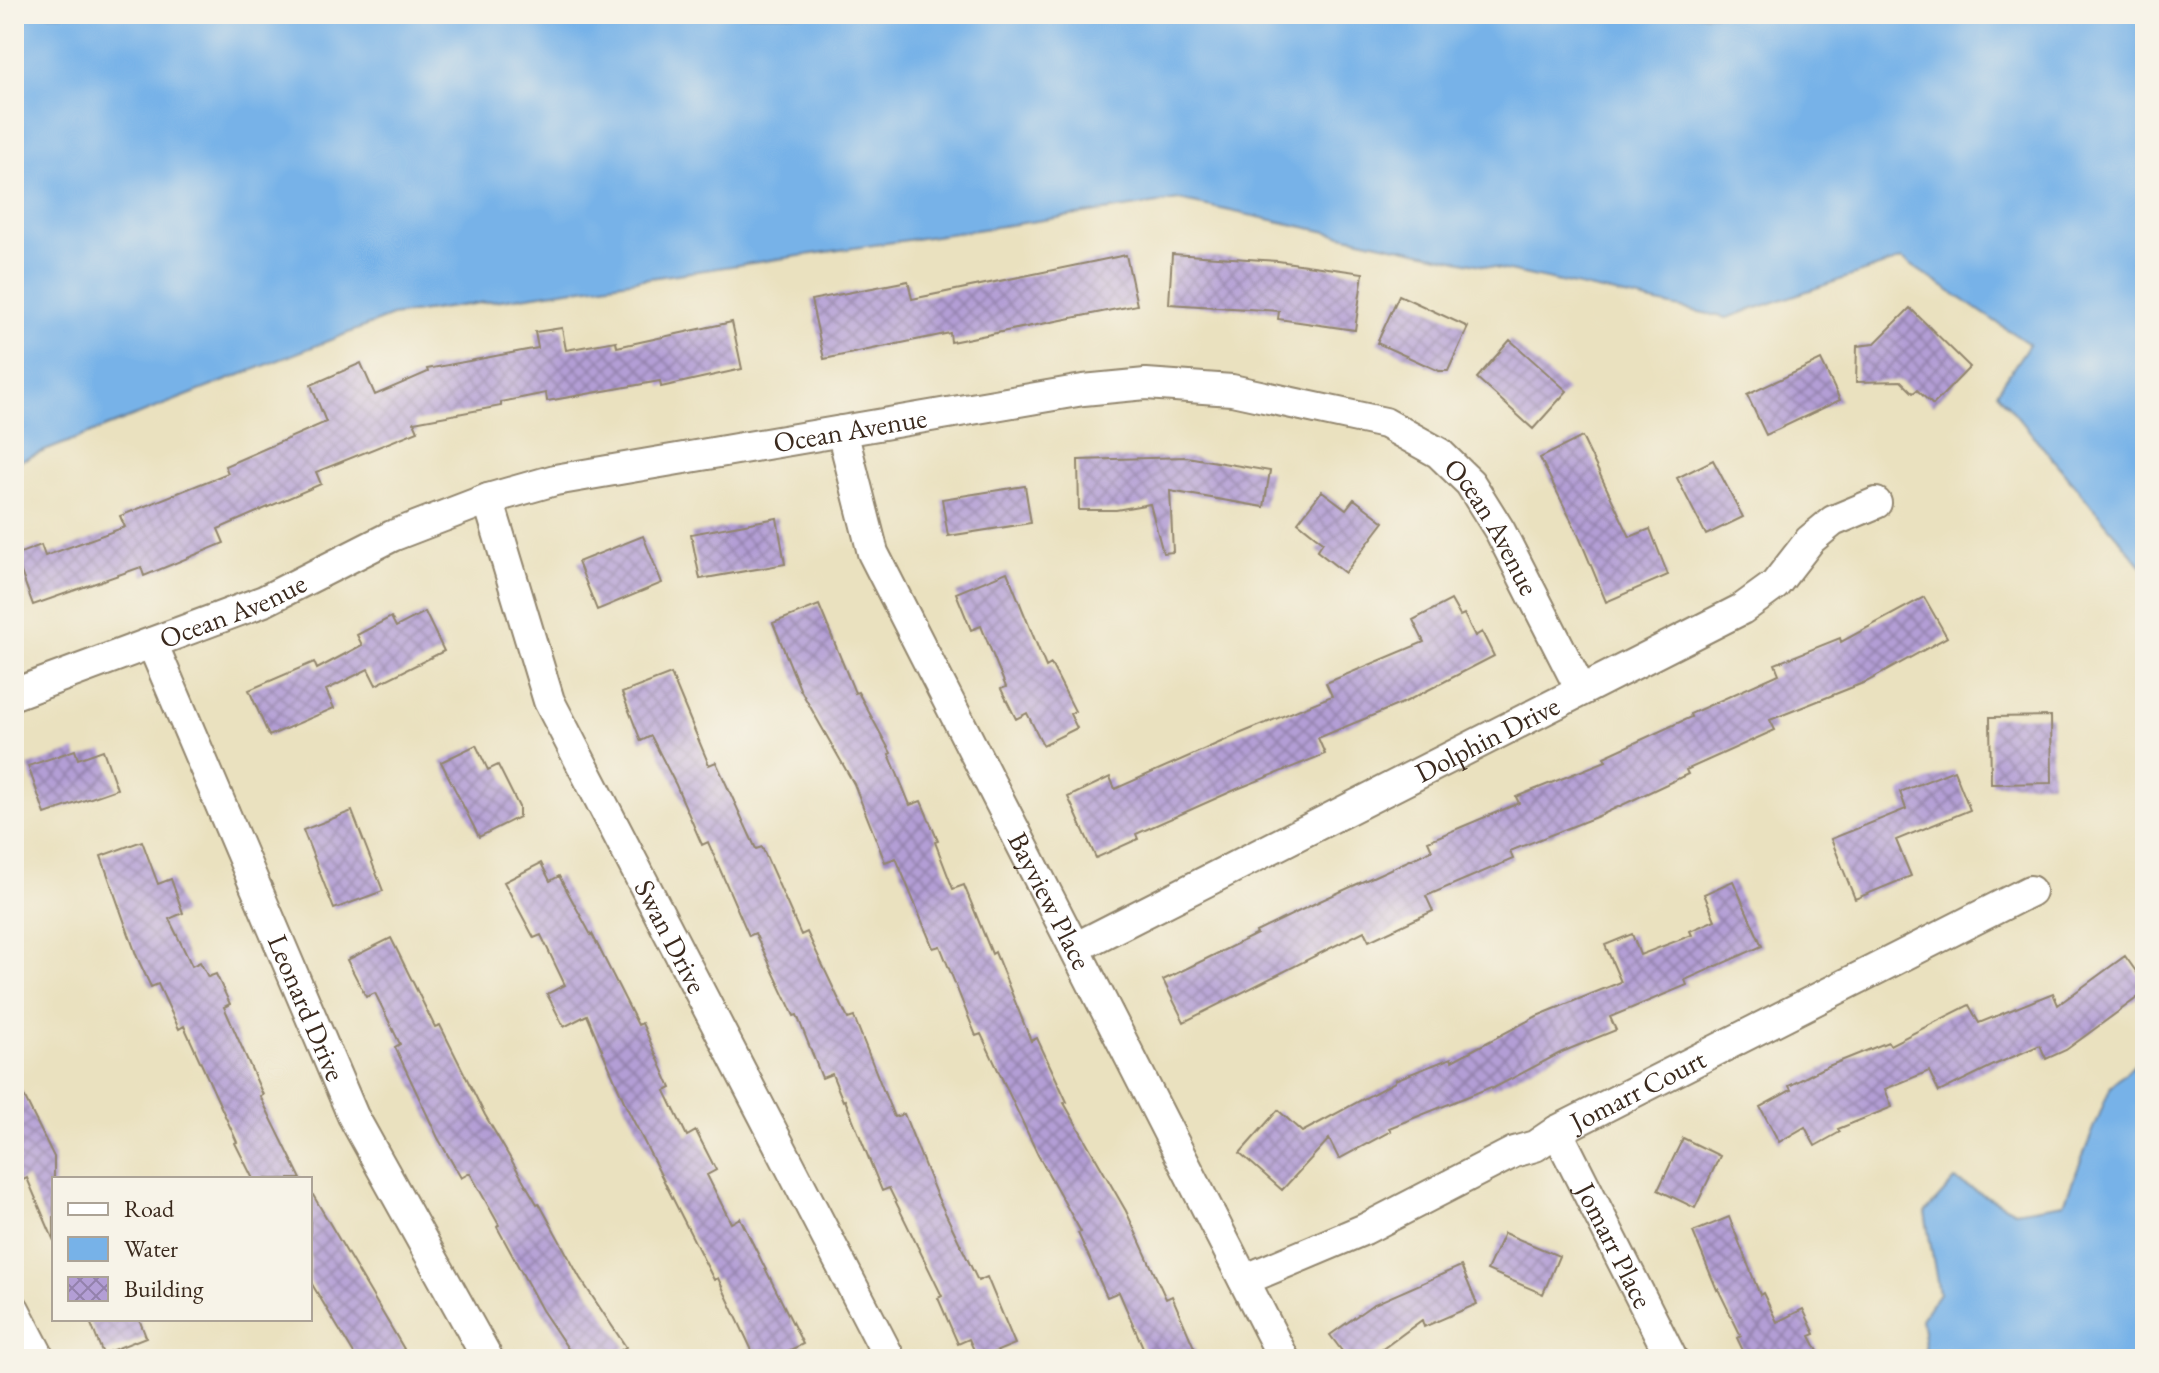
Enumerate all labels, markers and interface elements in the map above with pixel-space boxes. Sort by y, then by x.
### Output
street label: Ocean Avenue [770,399,929,461]
street label: Ocean Avenue [1437,450,1548,601]
street label: Ocean Avenue [154,565,312,656]
street label: Dolphin Drive [1409,687,1565,790]
street label: Bayview Place [1000,826,1100,975]
street label: Swan Drive [627,873,715,999]
street label: Leonard Drive [260,929,354,1086]
street label: Jomarr Court [1562,1041,1712,1140]
street label: Jomarr Place [1567,1175,1661,1314]
legend [52,1177,312,1321]
text: Road [124,1193,175,1224]
text: Water [124,1233,178,1264]
text: Building [124,1273,204,1304]

